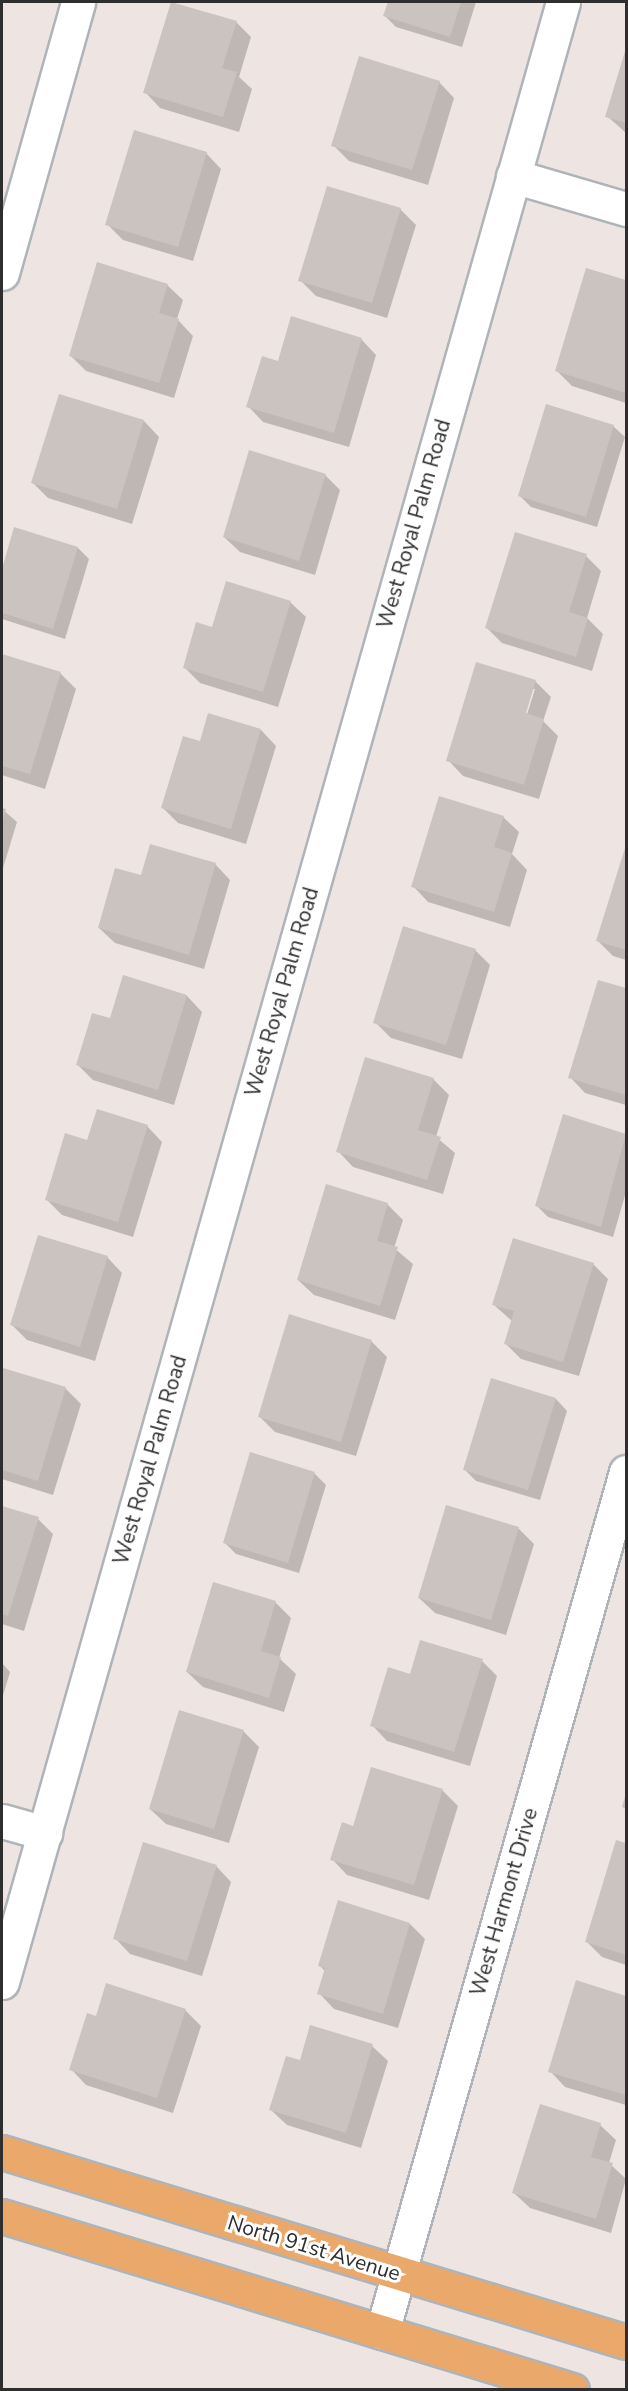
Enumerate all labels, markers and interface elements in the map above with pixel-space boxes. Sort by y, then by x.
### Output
street label: West Royal Palm Road [372,416,456,632]
street label: West Royal Palm Road [240,884,324,1100]
street label: West Royal Palm Road [108,1352,192,1568]
street label: West Harmont Drive [465,1805,543,1999]
street label: North 91st Avenue [225,2210,403,2286]

